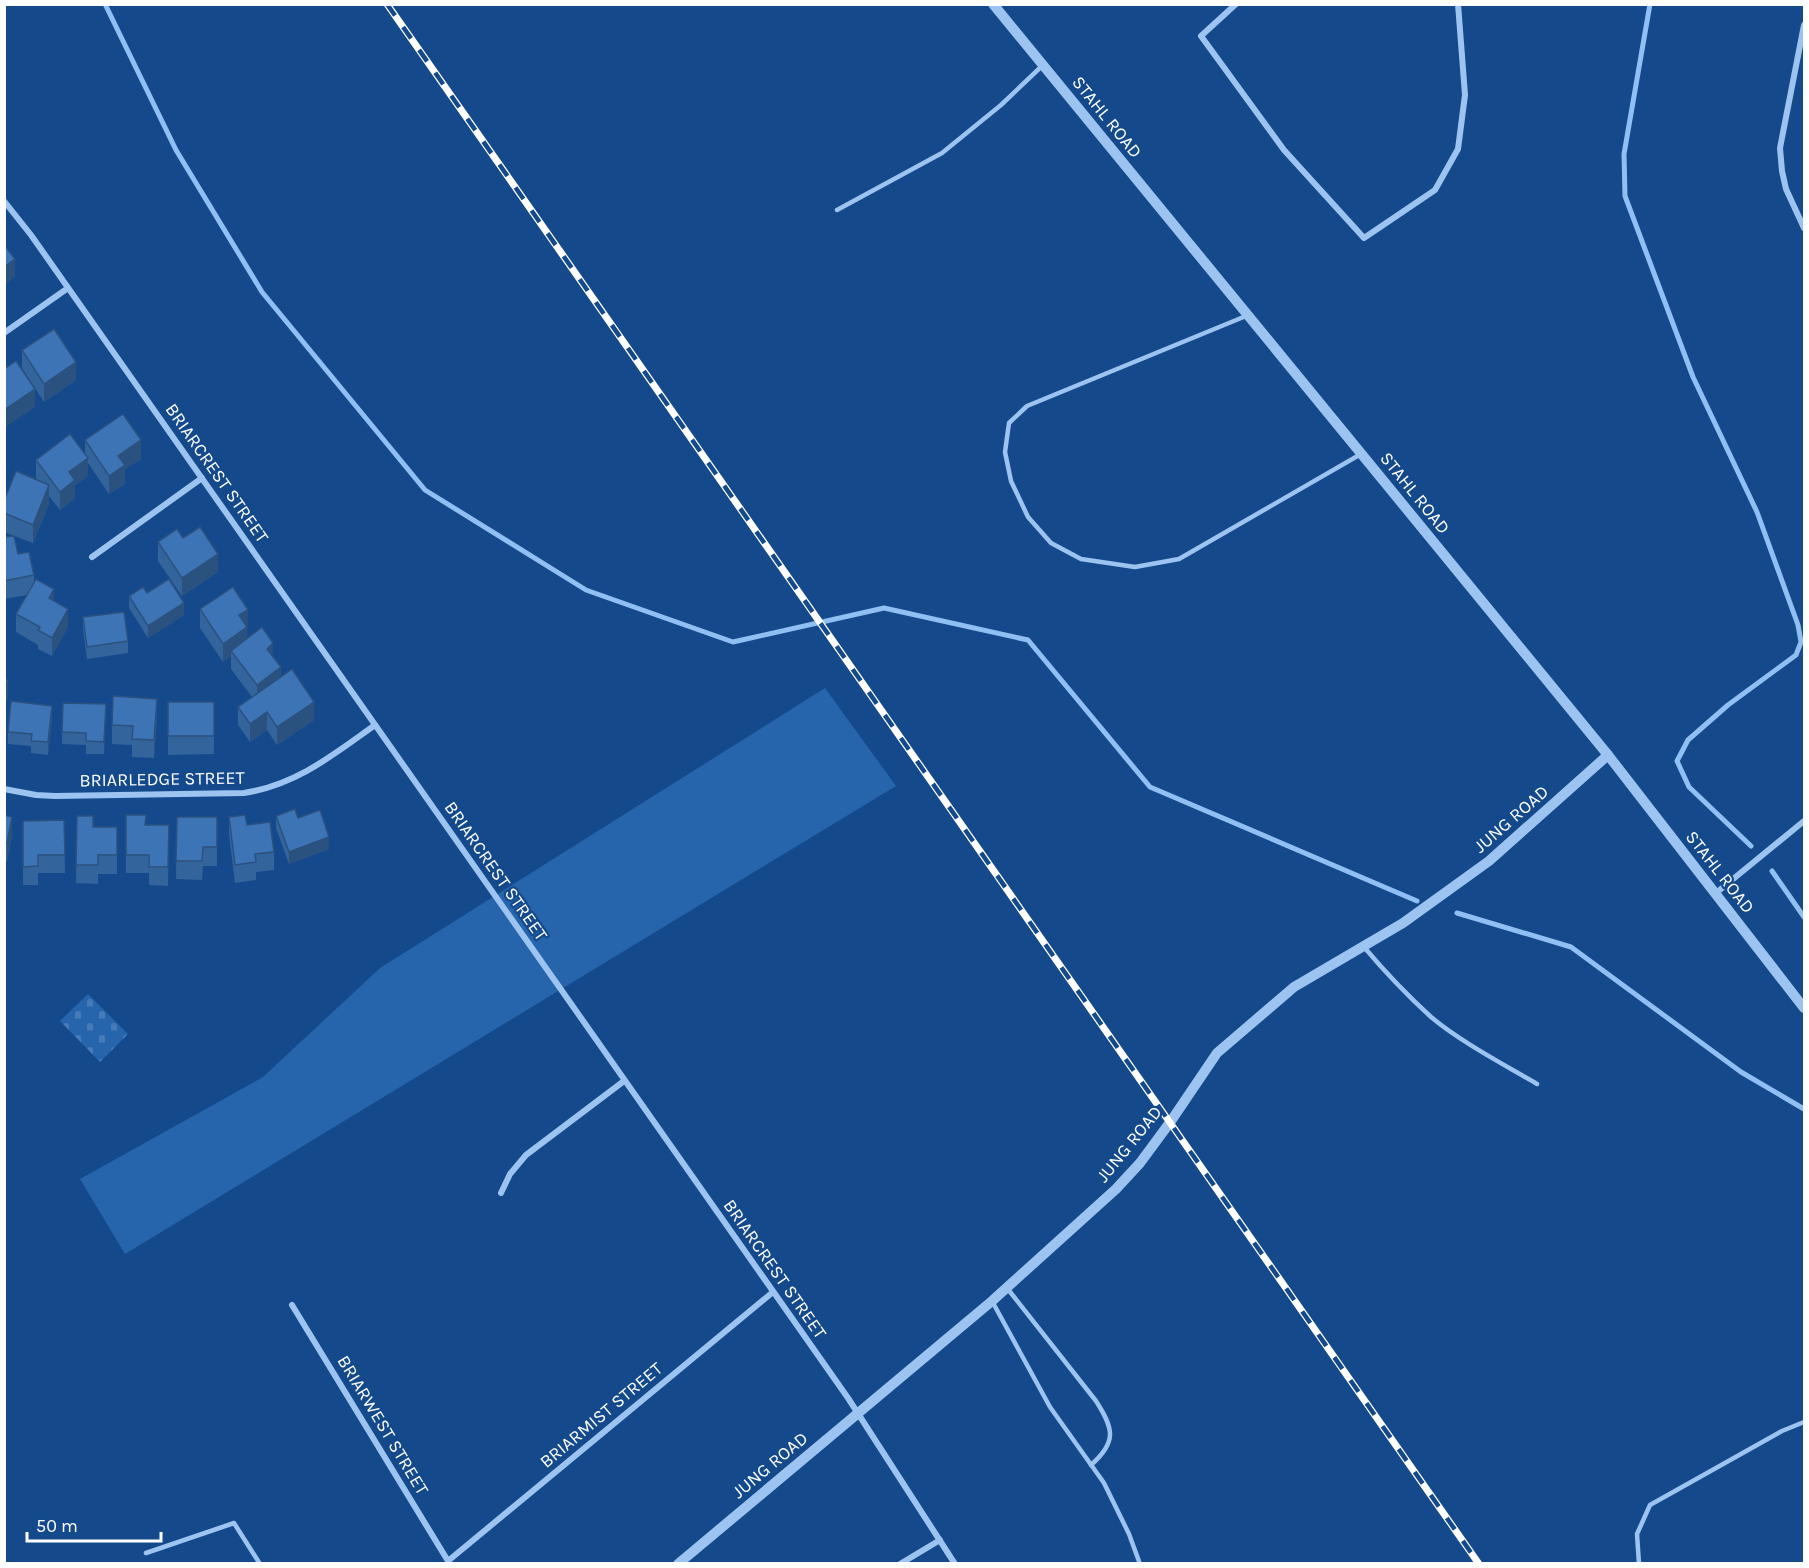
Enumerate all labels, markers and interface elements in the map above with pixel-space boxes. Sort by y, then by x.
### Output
street label: STAHL ROAD [1067,72,1147,162]
street label: BRIARCREST STREET [161,399,273,547]
street label: STAHL ROAD [1375,448,1455,538]
street label: BRIARLEDGE STREET [79,767,245,791]
street label: JUNG ROAD [1469,780,1553,858]
street label: BRIARCREST STREET [440,797,552,945]
street label: STAHL ROAD [1681,826,1759,918]
street label: JUNG ROAD [1091,1101,1167,1187]
street label: BRIARCREST STREET [719,1195,831,1343]
street label: BRIARWEST STREET [333,1351,433,1499]
street label: BRIARMIST STREET [535,1357,667,1473]
street label: JUNG ROAD [728,1427,812,1503]
scale bar [27,1505,160,1543]
text: 50 m [36,1515,78,1537]

